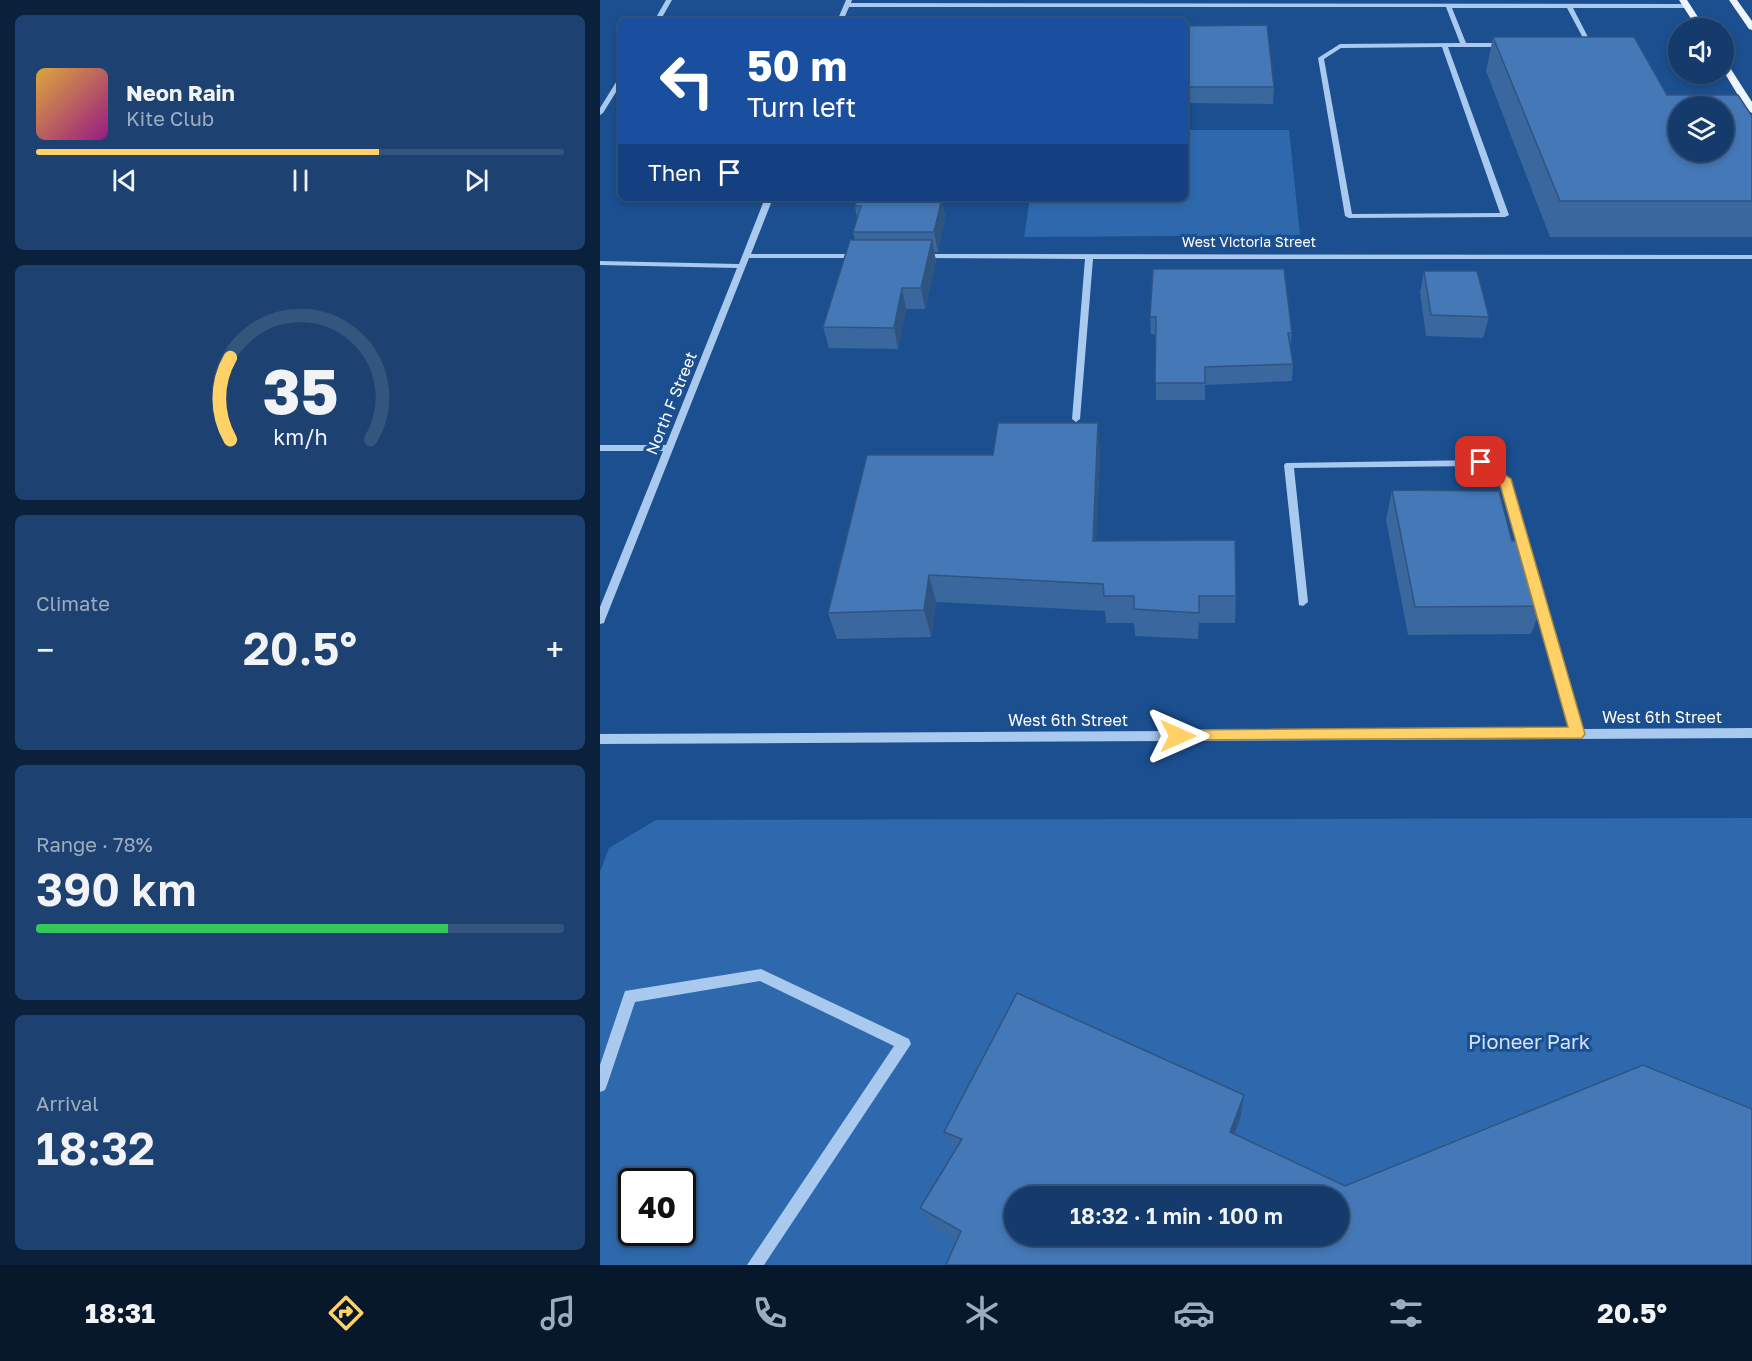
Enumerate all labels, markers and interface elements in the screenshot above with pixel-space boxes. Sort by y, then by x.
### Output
map controls [1668,18,1734,162]
button: sound [1668,18,1734,84]
text: 50 m [747,40,847,90]
icon: left [648,42,726,120]
text: Neon Rain [126,79,235,106]
text: Turn left [747,91,856,123]
button: layers [1668,96,1734,162]
text: Kite Club [126,106,214,130]
icon: arrive [713,156,746,189]
text: Then [648,159,701,186]
icon: previous [108,164,141,197]
icon: pause [284,164,317,197]
icon: next [460,164,493,197]
street label: West Victoria Street [1182,233,1316,250]
street label: North F Street [641,349,701,457]
text: 35 [262,353,338,428]
text: km/h [273,424,327,450]
pin [1455,436,1506,487]
icon: arrive [1464,445,1497,478]
text: Climate [36,591,110,615]
text: 20.5° [243,621,357,675]
text: − [36,630,54,669]
text: + [546,630,564,669]
position arrow [1146,704,1210,768]
street label: West 6th Street [1602,707,1722,727]
street label: West 6th Street [1008,710,1128,730]
text: Range · 78% [36,832,153,856]
text: 390 km [36,862,197,916]
park label: Pioneer Park [1468,1029,1590,1053]
text: Arrival [36,1091,99,1115]
text: 18:32 [36,1121,155,1175]
speed limit sign: 40 [618,1168,696,1246]
text: 18:32 · 1 min · 100 m [1070,1202,1283,1229]
icon: directions [325,1292,367,1334]
icon: music [537,1292,579,1334]
icon: phone [749,1292,791,1334]
icon: climate [961,1292,1003,1334]
icon: car [1173,1292,1215,1334]
icon: filters [1385,1292,1427,1334]
text: 18:31 [85,1297,155,1329]
text: 20.5° [1597,1297,1667,1329]

